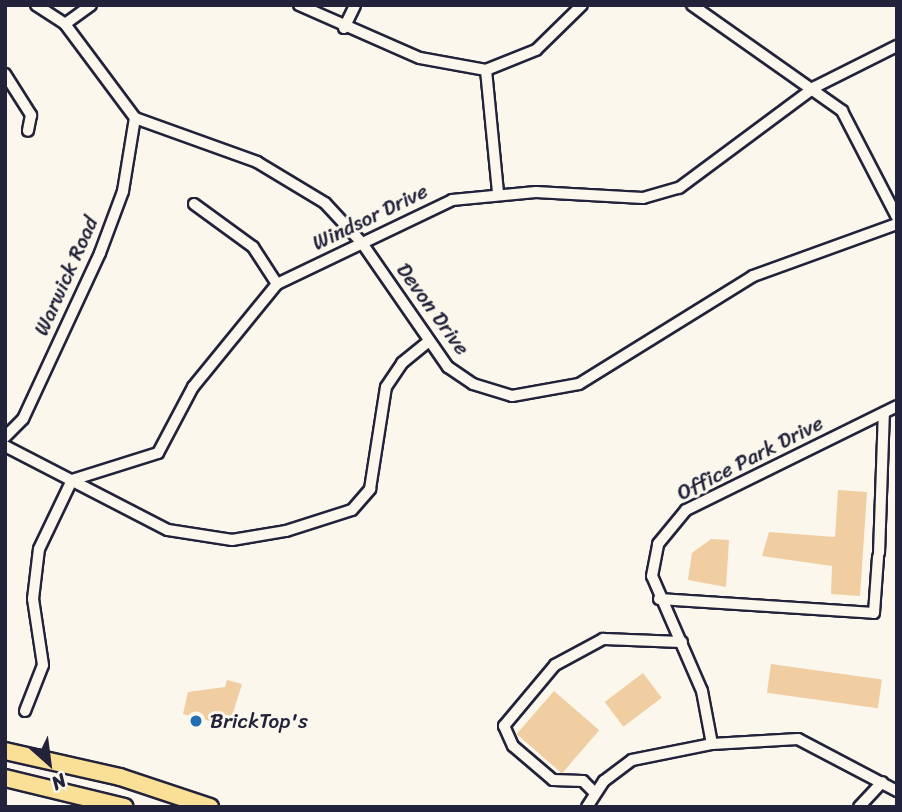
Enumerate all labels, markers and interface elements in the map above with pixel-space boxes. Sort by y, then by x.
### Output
street label: Windsor Drive [308,178,432,256]
street label: Warwick Road [29,213,103,339]
street label: Devon Drive [391,258,475,360]
street label: Office Park Drive [673,410,827,506]
place label: BrickTop's [210,708,308,734]
marker: BrickTop's [188,713,204,729]
north arrow [14,728,84,798]
text: N [46,764,73,800]

